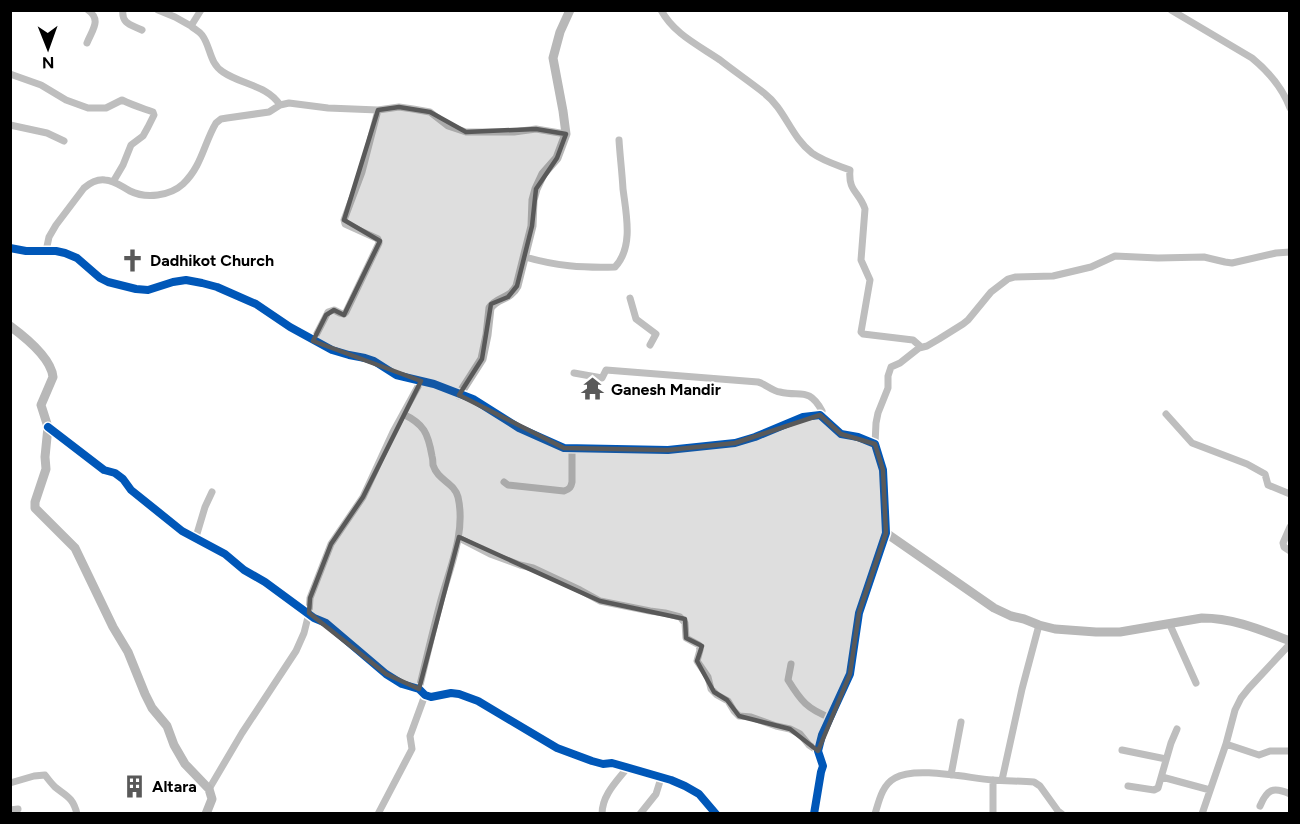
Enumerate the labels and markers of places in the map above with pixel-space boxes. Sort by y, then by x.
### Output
church icon: Dadhikot Church [119,247,145,273]
place label: Dadhikot Church [150,251,274,270]
temple icon: Ganesh Mandir [580,376,606,402]
place label: Ganesh Mandir [611,380,721,399]
building icon: Altara [121,773,147,799]
place label: Altara [152,777,197,796]

